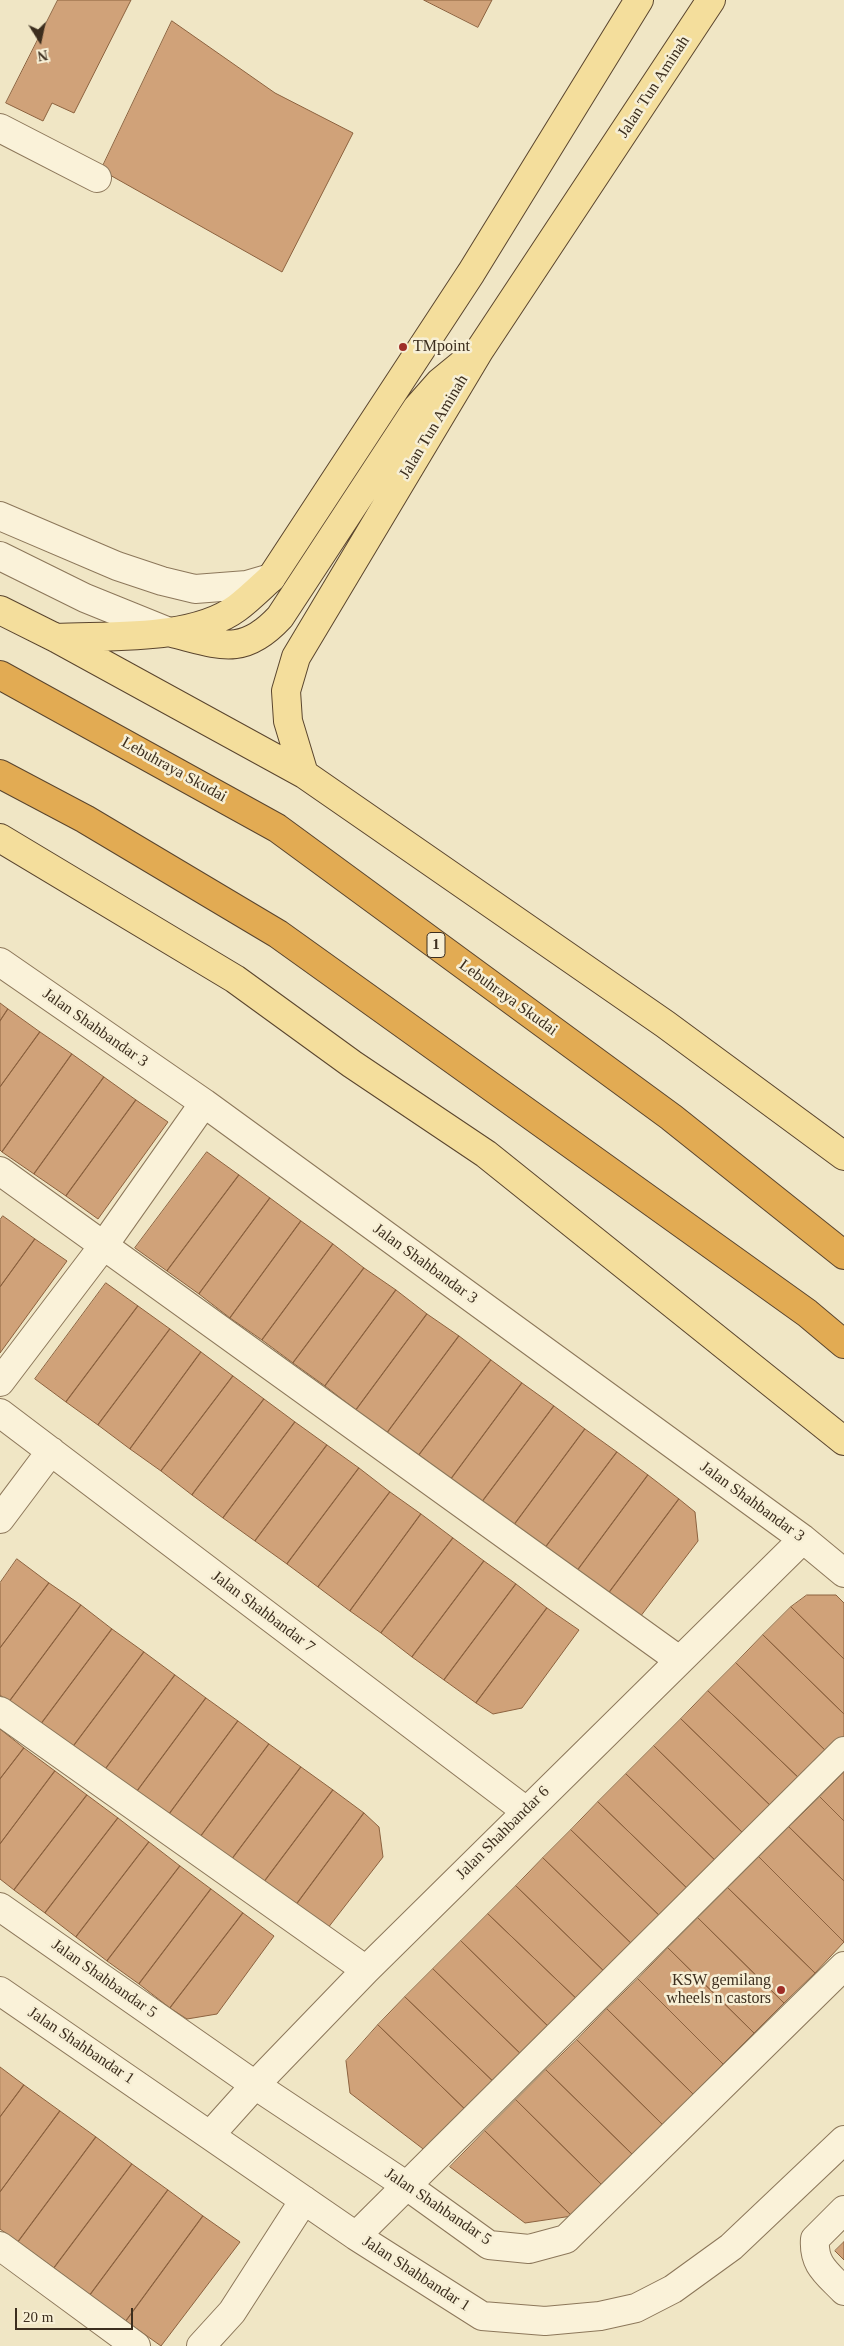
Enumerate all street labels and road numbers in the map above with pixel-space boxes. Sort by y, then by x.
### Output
street label: Jalan Tun Aminah [614,32,694,142]
street label: Jalan Tun Aminah [395,372,473,482]
street label: Lebuhraya Skudai [118,733,230,807]
road number: 1 [427,932,445,958]
street label: Lebuhraya Skudai [455,956,561,1040]
street label: Jalan Shahbandar 3 [39,984,151,1072]
street label: Jalan Shahbandar 3 [369,1220,481,1308]
street label: Jalan Shahbandar 3 [696,1458,808,1546]
street label: Jalan Shahbandar 7 [208,1567,318,1657]
street label: Jalan Shahbandar 6 [452,1782,554,1884]
street label: Jalan Shahbandar 5 [48,1935,160,2023]
street label: Jalan Shahbandar 1 [24,2003,138,2089]
street label: Jalan Shahbandar 5 [381,2164,495,2250]
street label: Jalan Shahbandar 1 [359,2232,473,2316]

